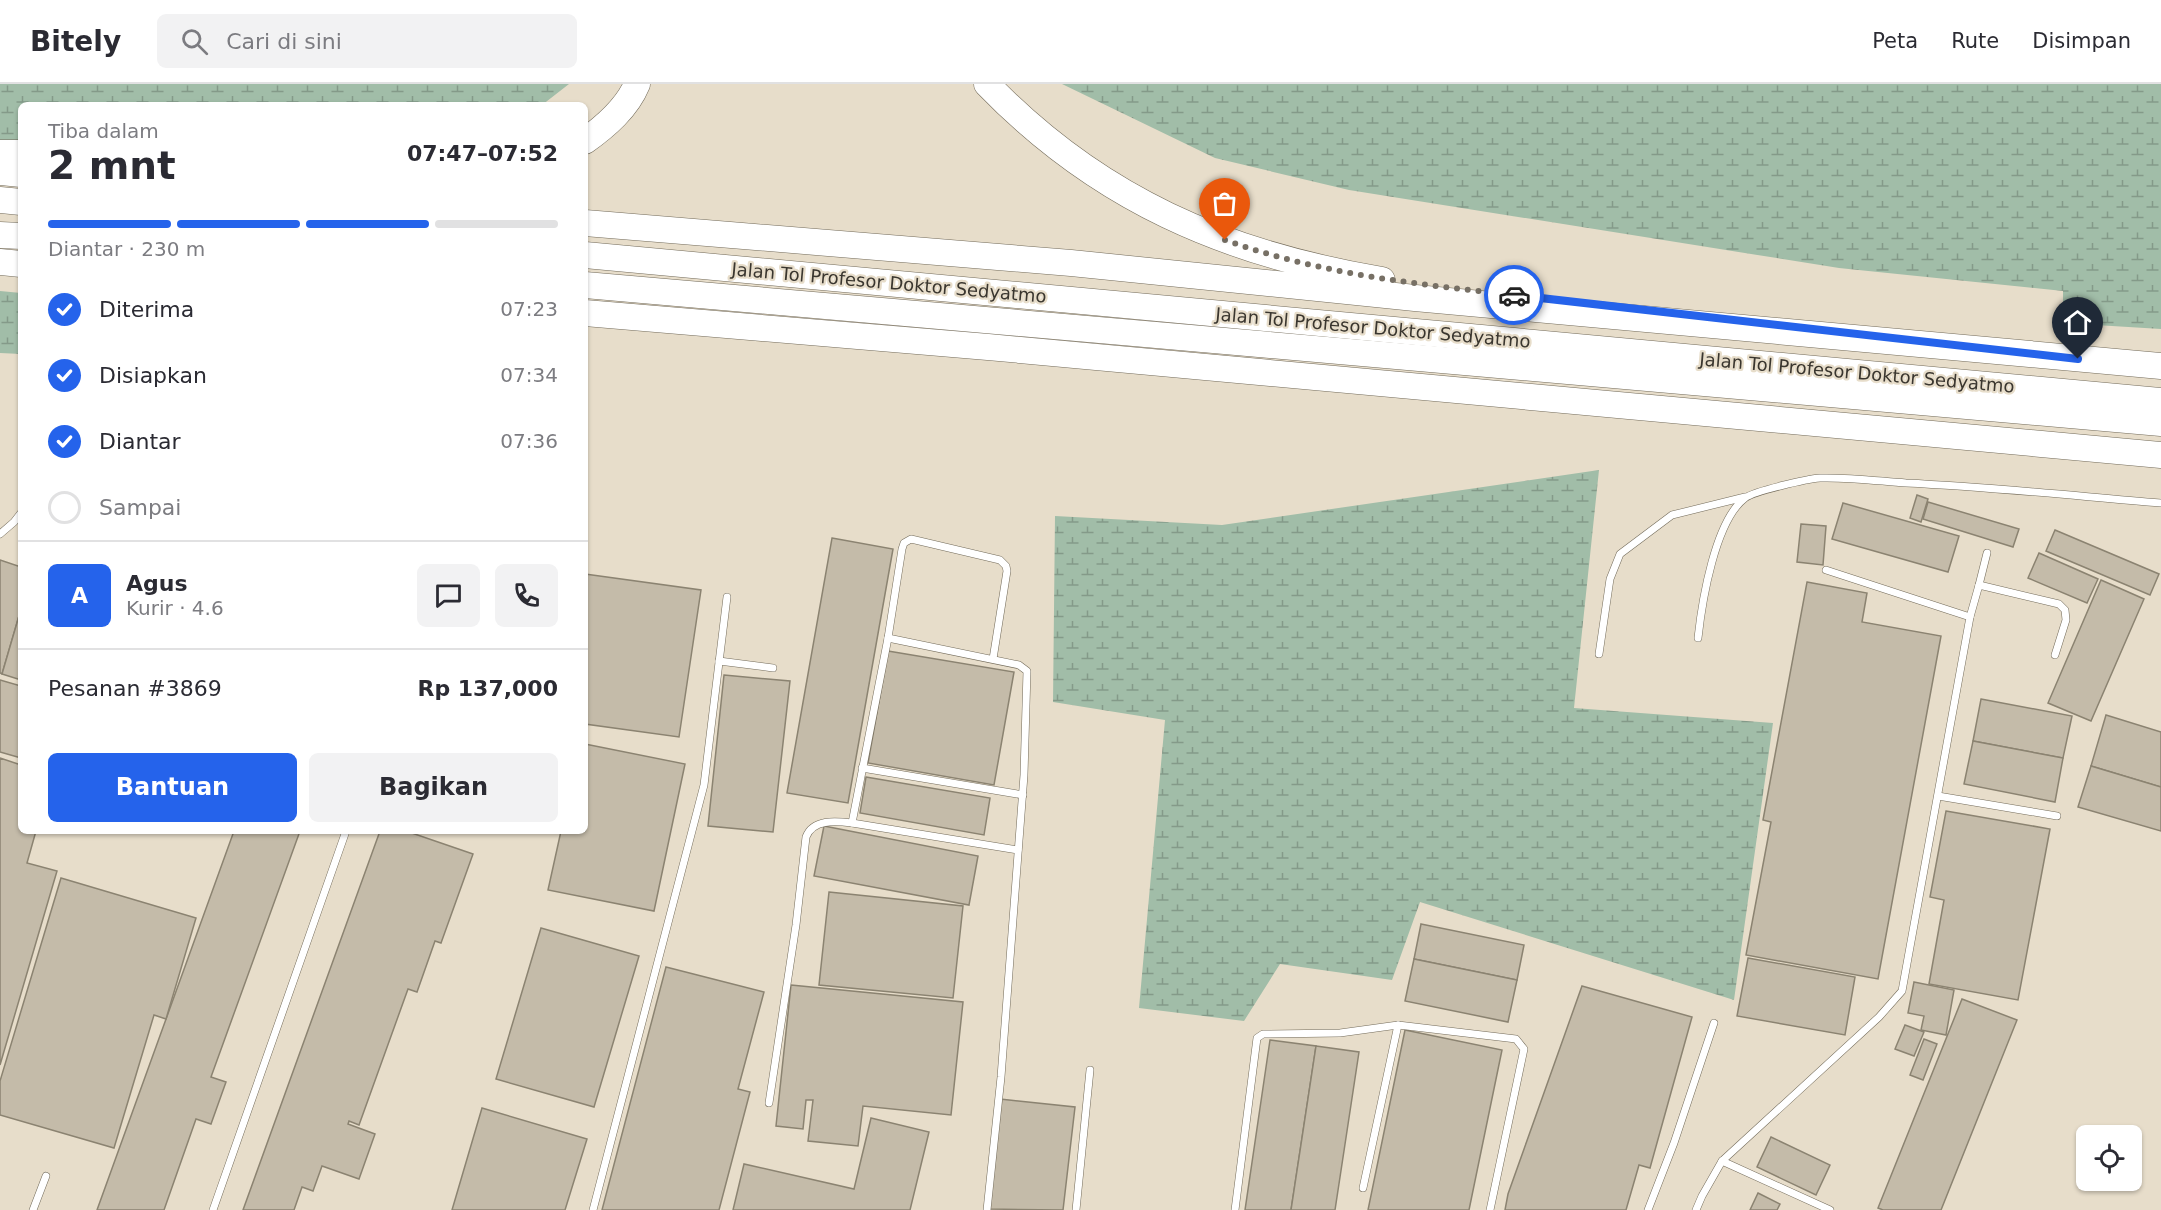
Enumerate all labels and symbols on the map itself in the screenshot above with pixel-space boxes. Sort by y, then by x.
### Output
pin [1199,178,1250,240]
street label: Jalan Tol Profesor Doktor Sedyatmo [730,258,1048,307]
courier [1484,265,1544,325]
pin [2052,297,2103,359]
street label: Jalan Tol Profesor Doktor Sedyatmo [1214,303,1532,352]
street label: Jalan Tol Profesor Doktor Sedyatmo [1698,348,2016,397]

